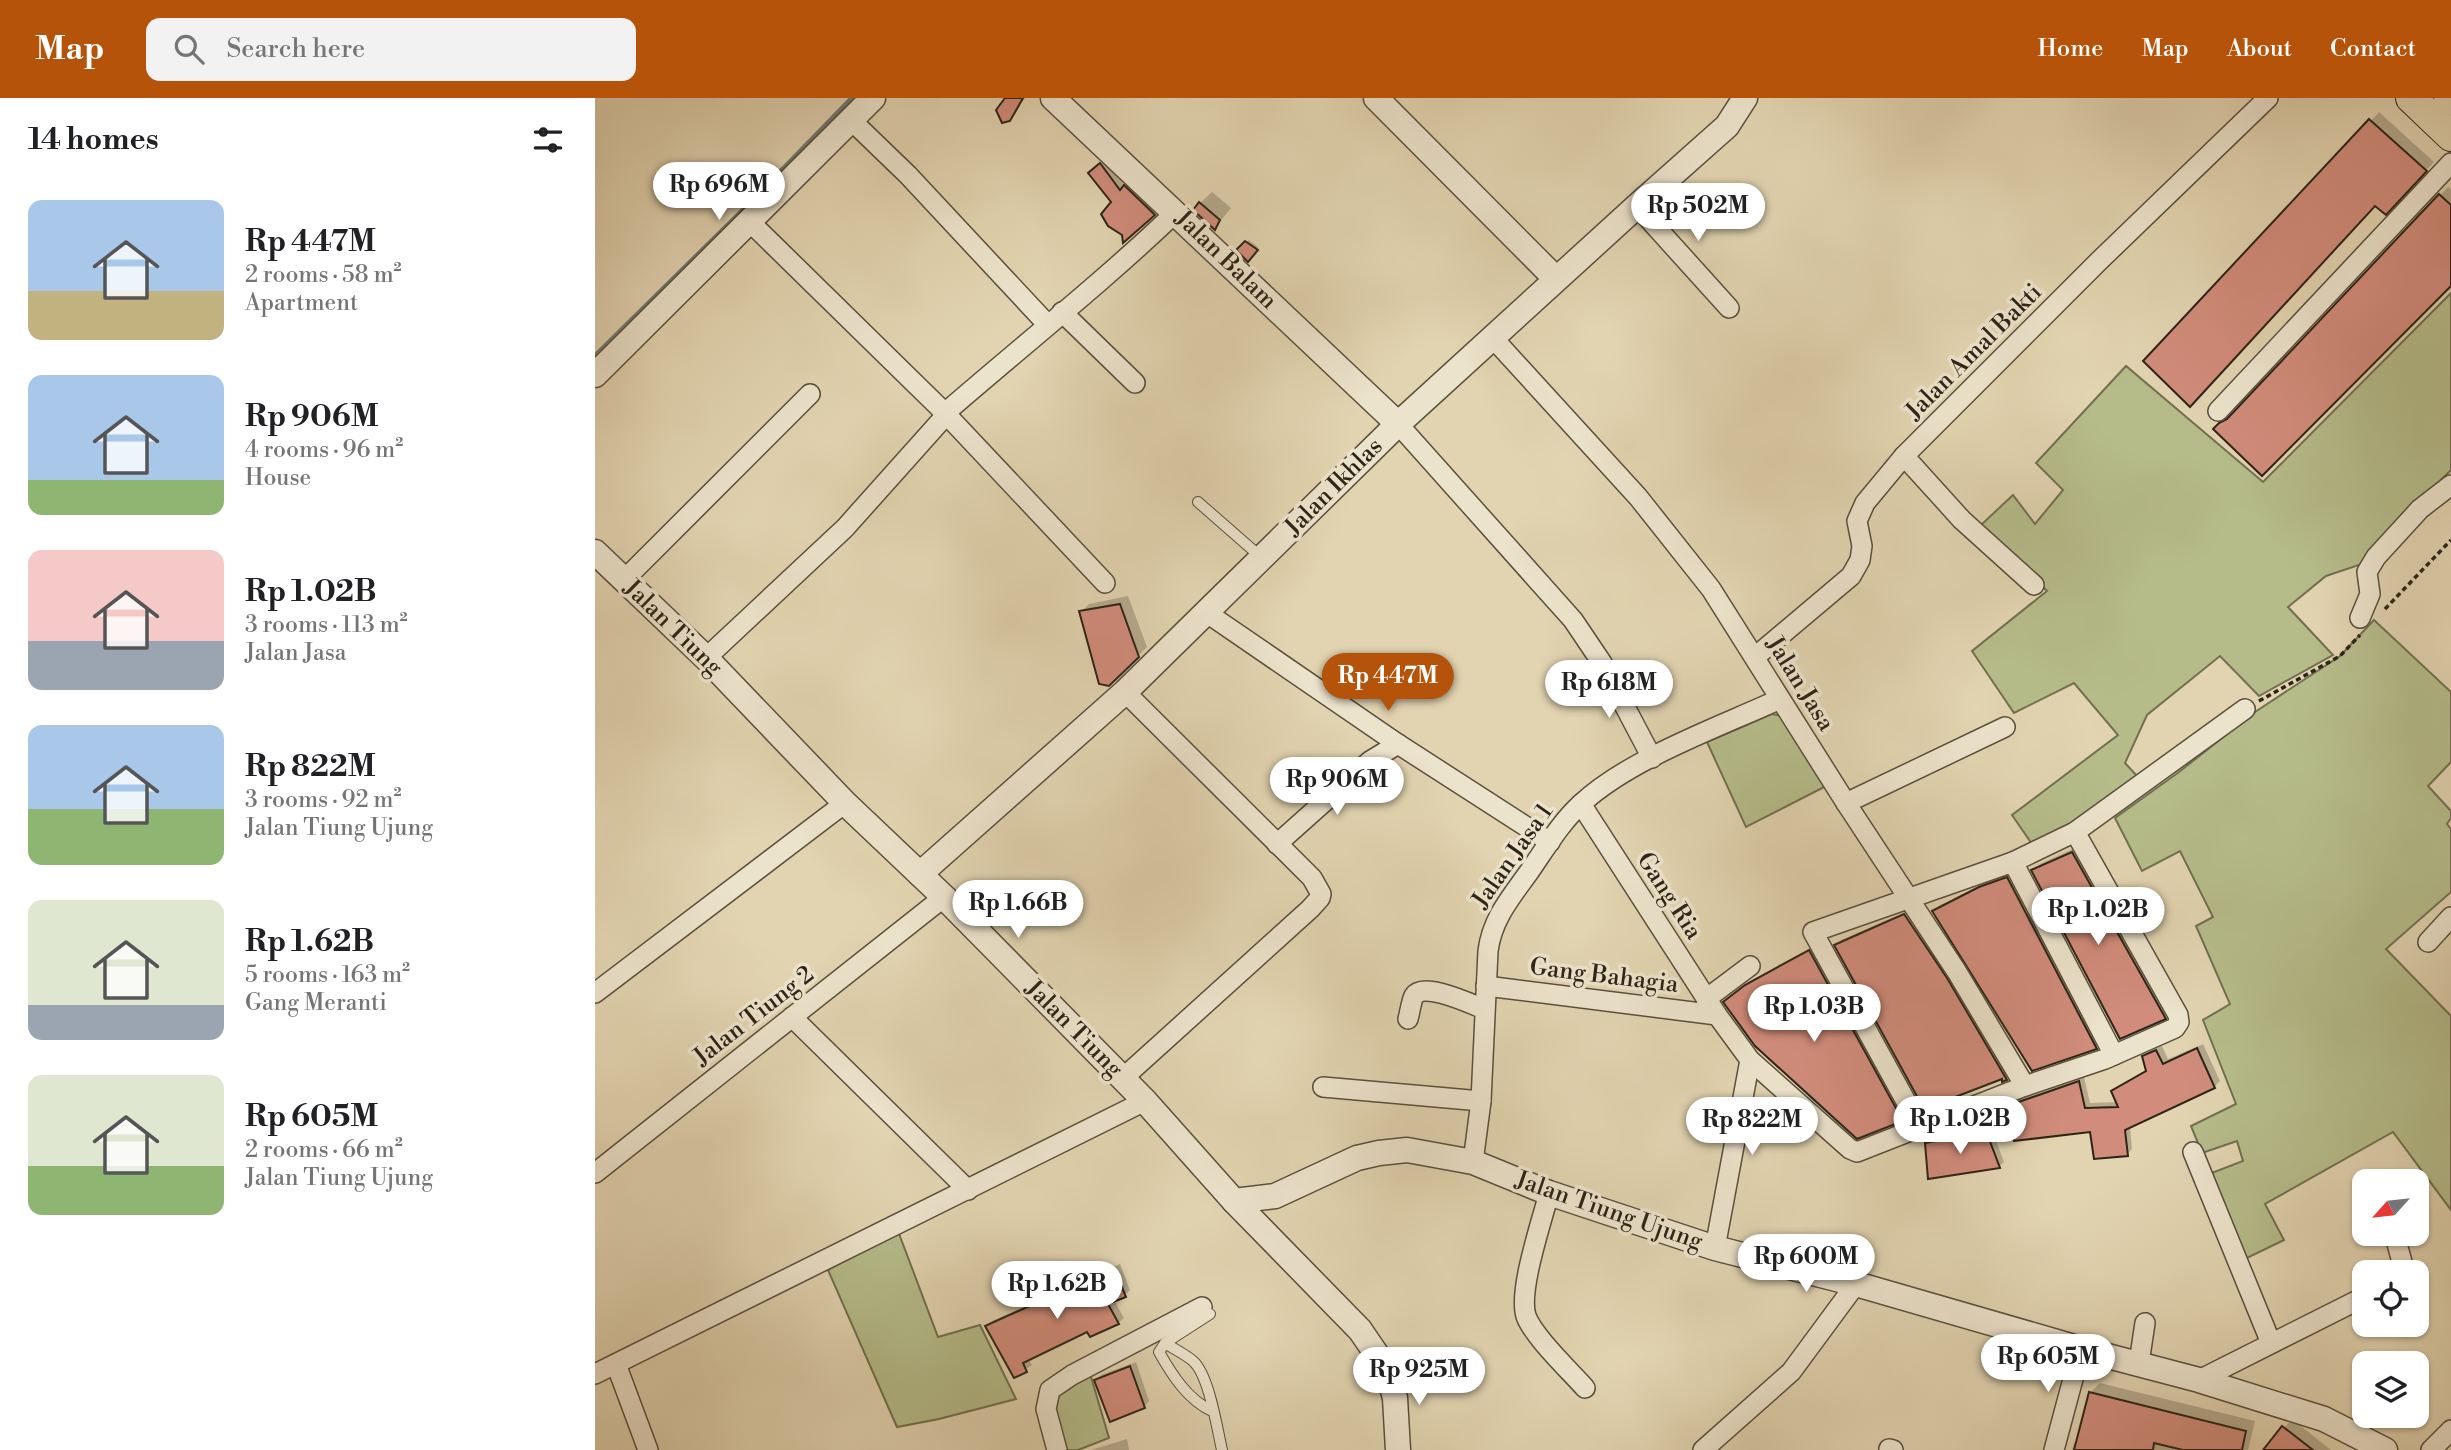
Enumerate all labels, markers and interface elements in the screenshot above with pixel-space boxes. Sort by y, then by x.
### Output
search box [146,18,636,81]
text: Map [35,29,104,70]
icon: search [170,30,208,68]
text: Search here [226,33,365,65]
text: Home [2038,34,2103,64]
text: Map [2141,34,2189,64]
text: About [2227,34,2292,64]
text: Contact [2330,34,2416,64]
text: 14 homes [28,121,159,159]
icon: filters [529,121,567,159]
pin: Rp 696M [654,162,784,222]
text: Rp 696M [669,171,769,199]
pin: Rp 502M [1633,184,1763,243]
text: Rp 502M [1647,192,1749,220]
street label: Jalan Balam [1168,203,1283,316]
text: Rp 447M [245,223,376,261]
icon: home [84,228,168,312]
text: 2 rooms · 58 m² [245,261,402,289]
street label: Jalan Amal Bakti [1899,278,2048,427]
text: Apartment [245,289,358,317]
text: Rp 906M [245,398,378,436]
icon: home [84,403,168,487]
street label: Jalan Ikhlas [1278,432,1389,543]
text: 4 rooms · 96 m² [245,436,403,464]
text: House [245,464,311,492]
text: Rp 1.02B [245,573,377,611]
street label: Jalan Tiung [617,573,729,683]
icon: home [84,578,168,662]
text: 3 rooms · 113 m² [245,611,408,639]
street label: Jalan Jasa [1759,630,1841,738]
text: Jalan Jasa [245,639,346,667]
pin: Rp 447M [1323,654,1453,713]
pin: Rp 618M [1544,660,1674,720]
text: Rp 447M [1338,662,1438,690]
text: Rp 618M [1561,669,1657,697]
text: Rp 822M [245,748,375,786]
icon: home [84,753,168,837]
pin: Rp 906M [1272,758,1402,817]
text: Rp 906M [1286,766,1388,794]
text: 3 rooms · 92 m² [245,786,401,814]
street label: Jalan Jasa 1 [1465,797,1560,915]
text: Jalan Tiung Ujung [245,814,433,842]
street label: Gang Ria [1630,847,1709,946]
pin: Rp 1.66B [946,880,1090,940]
pin: Rp 1.02B [2026,888,2170,947]
text: Rp 1.66B [968,889,1068,917]
text: Rp 1.02B [2048,896,2148,924]
text: Rp 1.62B [245,923,374,961]
icon: home [84,928,168,1012]
street label: Gang Bahagia [1528,952,1681,1000]
street label: Jalan Tiung 2 [687,960,820,1073]
text: 5 rooms · 163 m² [245,961,410,989]
street label: Jalan Tiung [1018,973,1130,1085]
pin: Rp 1.03B [1742,984,1886,1044]
text: Gang Meranti [245,989,387,1017]
text: Rp 1.03B [1764,993,1864,1021]
pin: Rp 1.02B [1888,1096,2032,1156]
text: Rp 605M [245,1098,378,1136]
pin: Rp 822M [1687,1098,1817,1157]
icon: home [84,1103,168,1187]
text: Rp 1.02B [1910,1105,2010,1133]
text: Rp 822M [1702,1106,1802,1134]
text: 2 rooms · 66 m² [245,1136,403,1164]
text: Jalan Tiung Ujung [245,1164,433,1192]
street label: Jalan Tiung Ujung [1510,1165,1707,1257]
north arrow [2352,1169,2429,1246]
map controls [2352,1169,2429,1428]
pin: Rp 600M [1741,1234,1871,1294]
text: Rp 600M [1754,1243,1858,1271]
button: locate [2352,1260,2429,1337]
pin: Rp 1.62B [985,1262,1129,1321]
text: Rp 1.62B [1008,1270,1106,1298]
pin: Rp 605M [1983,1334,2113,1394]
text: Rp 605M [1997,1343,2099,1371]
pin: Rp 925M [1354,1348,1484,1407]
button: layers [2352,1351,2429,1428]
text: Rp 925M [1369,1356,1469,1384]

